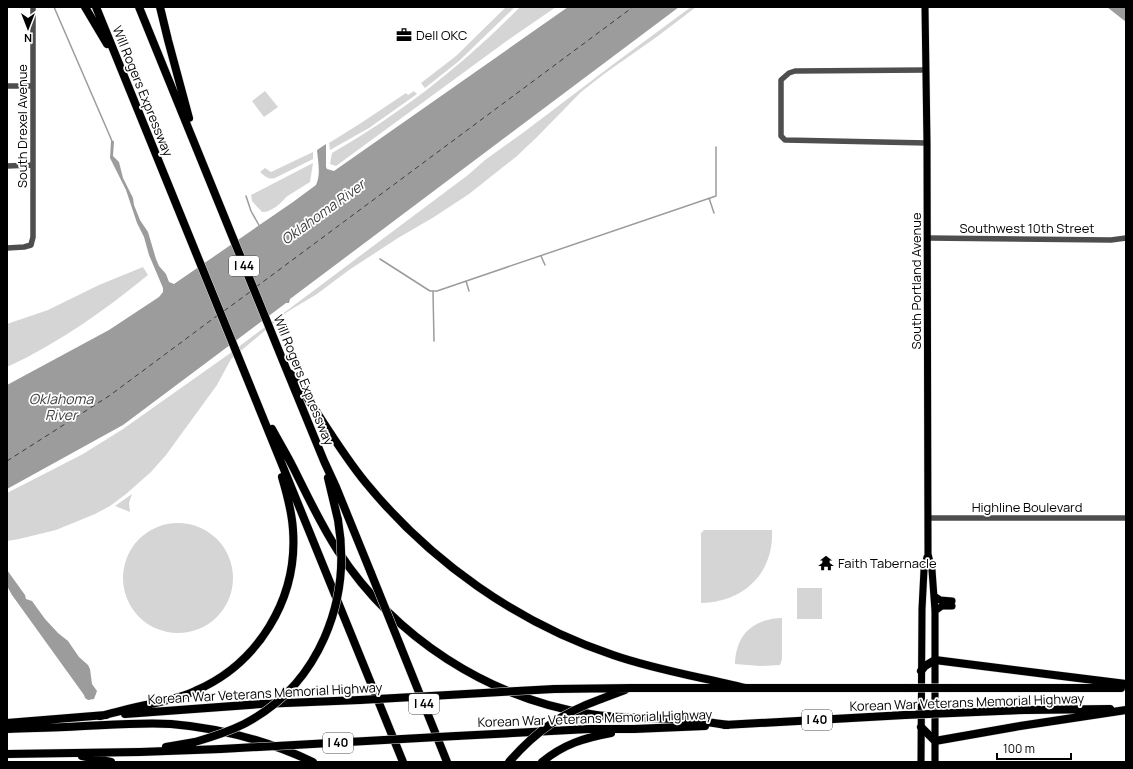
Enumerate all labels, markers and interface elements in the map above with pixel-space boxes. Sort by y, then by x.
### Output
north arrow [8,8,48,48]
street label: Will Rogers Expressway [109,23,178,159]
office icon: Dell OKC [395,26,413,44]
place label: Dell OKC [416,26,467,44]
text: N [24,31,32,46]
street label: South Drexel Avenue [13,64,31,188]
water label: Oklahoma River [277,174,370,248]
street label: South Portland Avenue [907,212,925,350]
street label: Southwest 10th Street [959,219,1095,237]
road number: I 44 [229,256,259,276]
street label: Will Rogers Expressway [270,312,339,448]
water label: Oklahoma River [29,389,94,424]
street label: Highline Boulevard [972,498,1082,516]
temple icon: Faith Tabernacle [817,554,835,572]
place label: Faith Tabernacle [838,554,937,572]
street label: Korean War Veterans Memorial Highway [147,678,383,708]
street label: Korean War Veterans Memorial Highway [849,689,1085,715]
road number: I 44 [409,694,439,714]
street label: Korean War Veterans Memorial Highway [477,705,713,731]
road number: I 40 [802,710,832,730]
road number: I 40 [323,733,353,753]
scale bar [997,735,1071,761]
text: 100 m [1003,740,1035,757]

